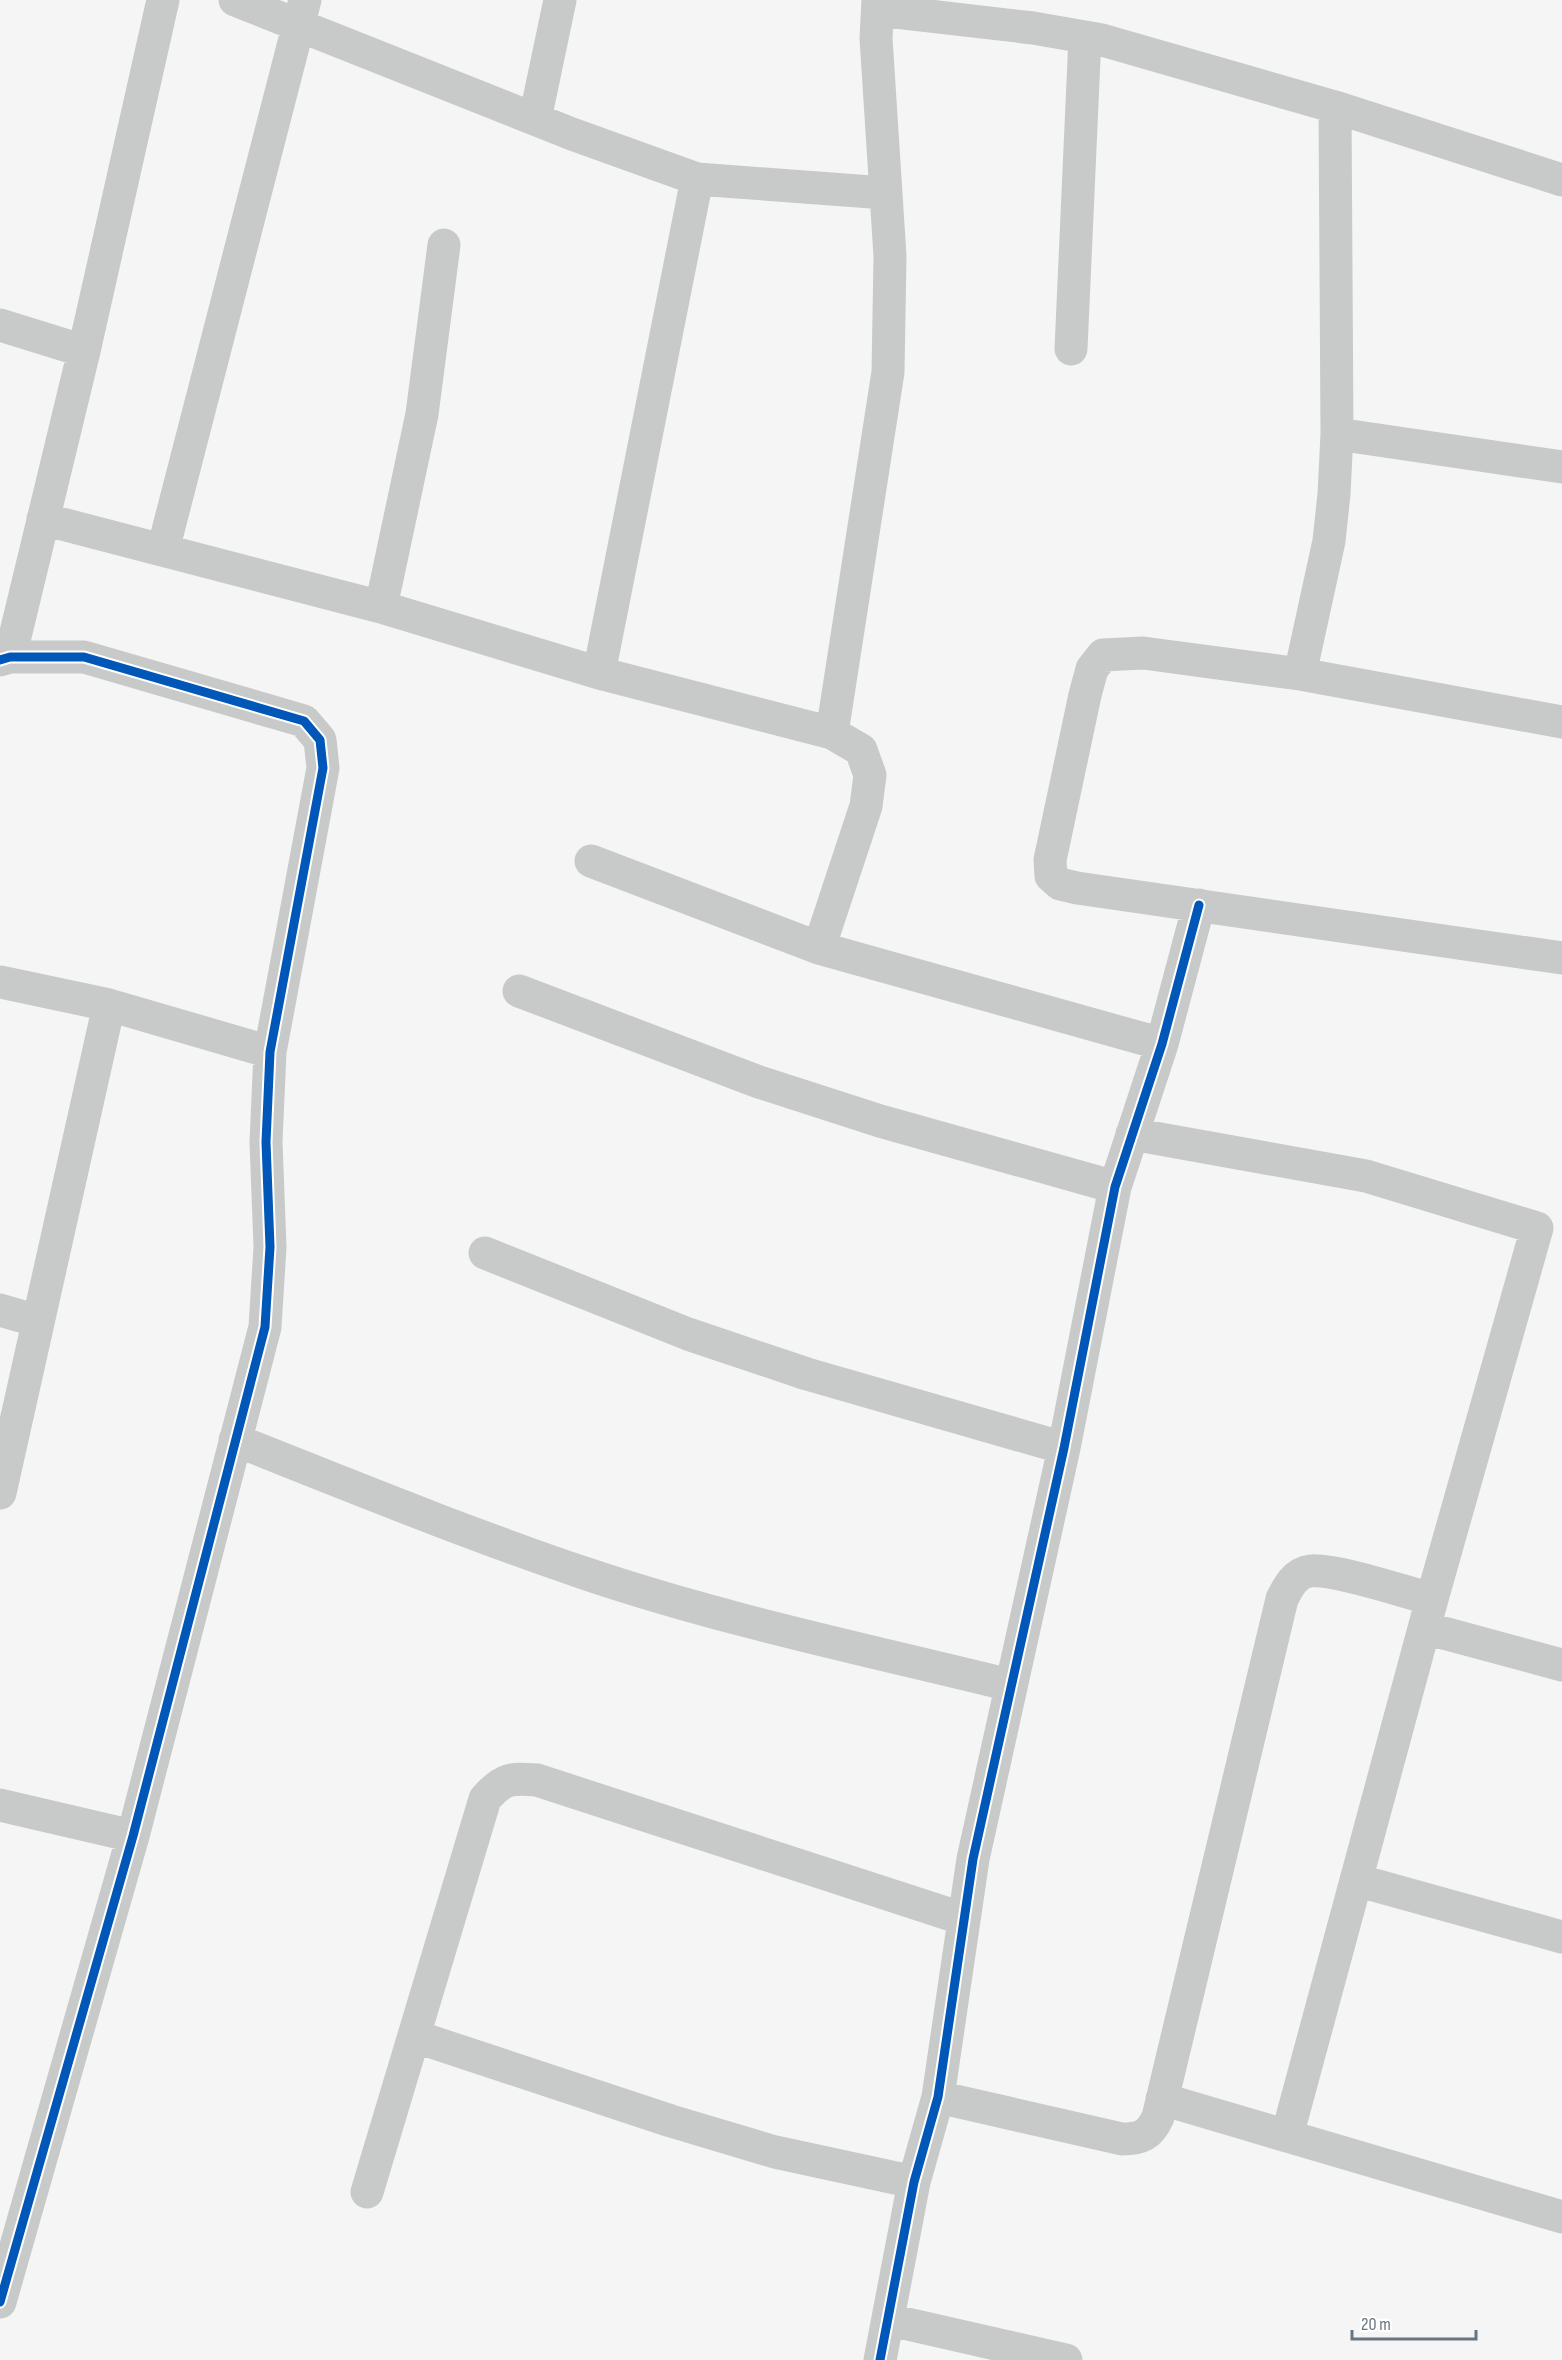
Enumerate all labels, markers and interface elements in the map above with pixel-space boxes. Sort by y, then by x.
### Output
scale bar [1352,2303,1476,2341]
text: 20 m [1361,2314,1391,2335]

